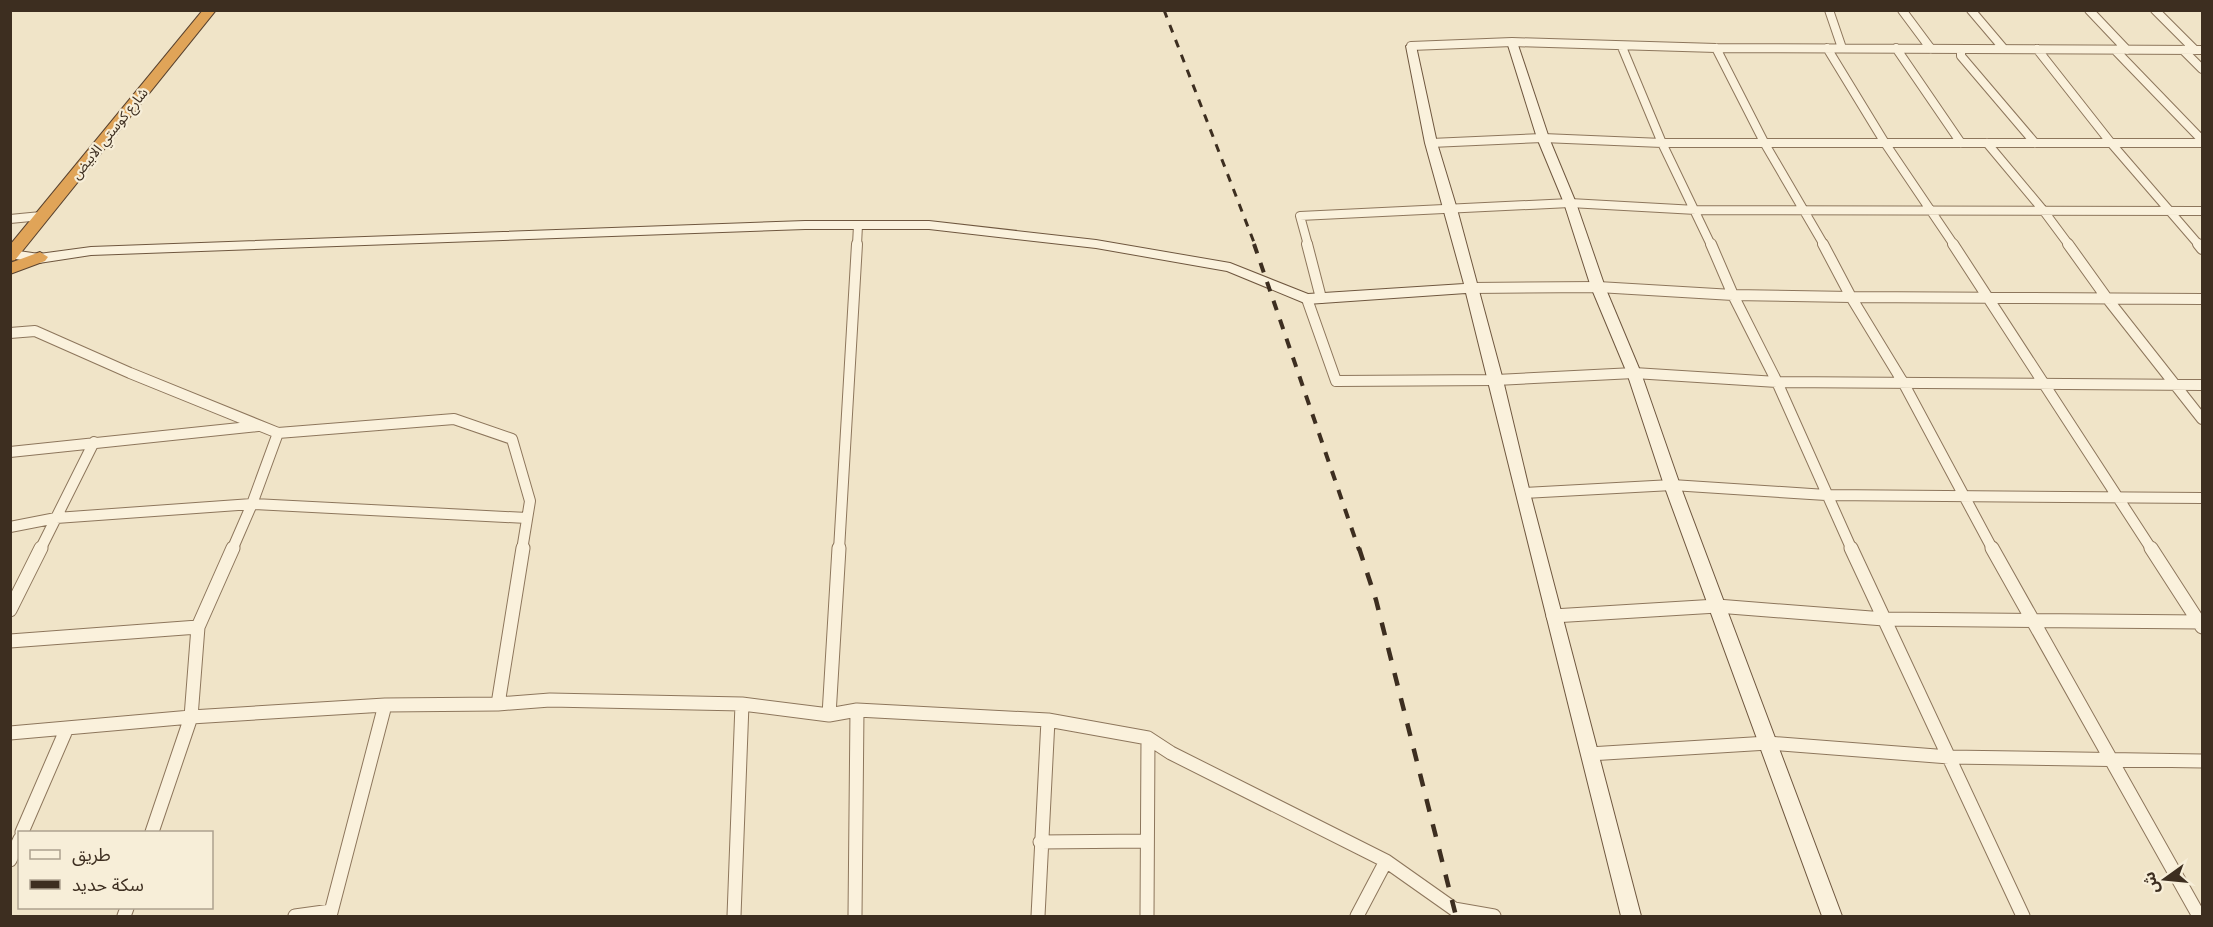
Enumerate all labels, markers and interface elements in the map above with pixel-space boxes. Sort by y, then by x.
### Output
street label: شارع كوستي الابيض [66,83,154,184]
legend [18,831,213,909]
text: طريق [72,842,111,866]
north arrow [2135,849,2195,909]
text: ش [2137,869,2164,896]
text: سكة حديد [72,872,144,896]

